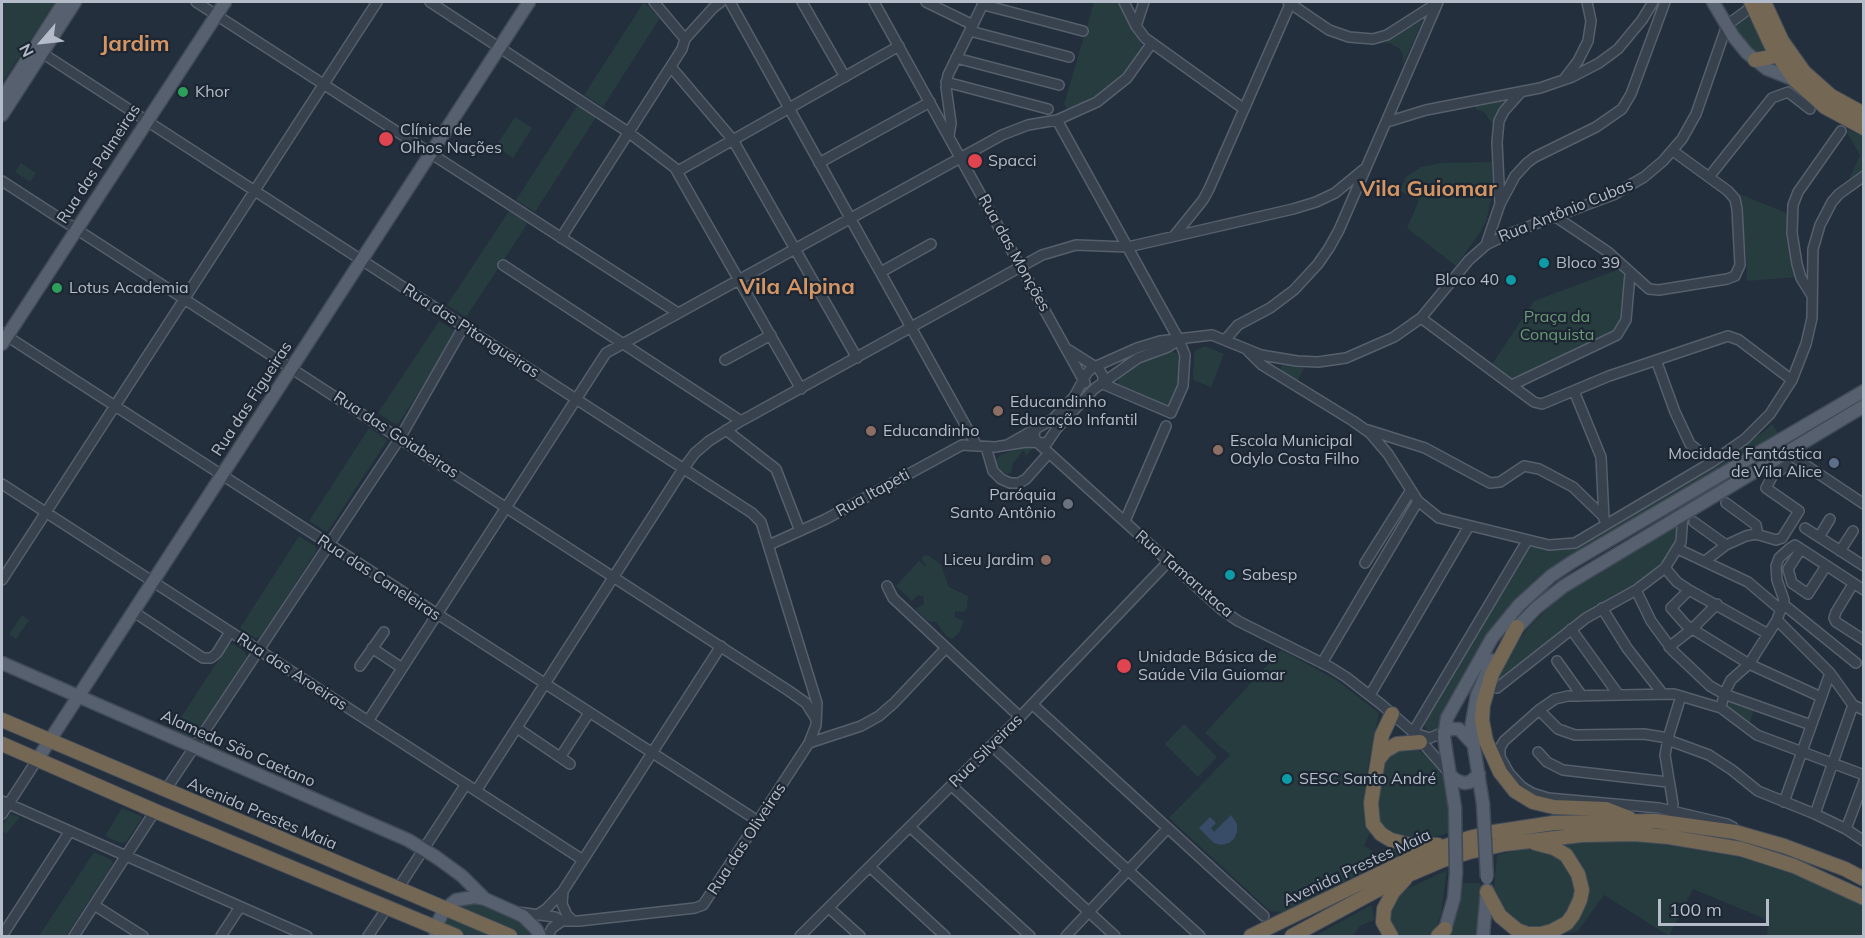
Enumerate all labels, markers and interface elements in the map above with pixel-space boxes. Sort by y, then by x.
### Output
north arrow [12,12,72,72]
district label: Jardim [100,31,170,57]
text: N [14,40,38,60]
place label: Khor [195,82,229,102]
marker: Khor [176,85,190,99]
street label: Rua das Palmeiras [53,101,145,227]
place label: Clínica de Olhos Nações [400,120,502,158]
marker: Clínica de Olhos Nações [377,130,395,148]
place label: Spacci [988,151,1037,171]
marker: Spacci [966,152,984,170]
street label: Rua Antônio Cubas [1496,175,1636,247]
district label: Vila Guiomar [1359,176,1497,202]
street label: Rua das Monções [974,191,1054,315]
place label: Bloco 39 [1556,253,1620,273]
marker: Bloco 39 [1537,256,1551,270]
place label: Bloco 40 [1435,270,1499,290]
marker: Bloco 40 [1504,273,1518,287]
district label: Vila Alpina [739,274,855,300]
place label: Lotus Academia [69,278,189,298]
street label: Rua das Pitangueiras [399,280,543,382]
marker: Lotus Academia [50,281,64,295]
park label: Praça da Conquista [1520,307,1594,345]
street label: Rua das Figueiras [208,338,296,460]
street label: Rua das Goiabeiras [330,387,462,483]
place label: Educandinho Educação Infantil [1010,392,1138,430]
marker: Educandinho Educação Infantil [991,404,1005,418]
place label: Educandinho [883,421,979,441]
marker: Educandinho [864,424,878,438]
place label: Escola Municipal Odylo Costa Filho [1230,431,1359,469]
marker: Escola Municipal Odylo Costa Filho [1211,443,1225,457]
place label: Mocidade Fantástica de Vila Alice [1668,444,1822,482]
marker: Mocidade Fantástica de Vila Alice [1827,456,1841,470]
street label: Rua Itapeti [833,465,913,521]
place label: Paróquia Santo Antônio [950,485,1056,523]
marker: Paróquia Santo Antônio [1061,497,1075,511]
street label: Rua Tamarutaca [1131,526,1237,622]
street label: Rua das Caneleiras [314,531,444,625]
place label: Liceu Jardim [944,550,1034,570]
marker: Liceu Jardim [1039,553,1053,567]
place label: Sabesp [1242,565,1297,585]
marker: Sabesp [1223,568,1237,582]
street label: Rua das Aroeiras [233,629,351,715]
place label: Unidade Básica de Saúde Vila Guiomar [1138,647,1285,685]
marker: Unidade Básica de Saúde Vila Guiomar [1115,657,1133,675]
street label: Alameda São Caetano [158,706,318,792]
street label: Rua Silveiras [945,710,1027,792]
place label: SESC Santo André [1299,769,1436,789]
marker: SESC Santo André [1280,772,1294,786]
street label: Avenida Prestes Maia [184,774,340,854]
street label: Rua das Oliveiras [704,779,790,899]
street label: Avenida Prestes Maia [1280,825,1434,911]
scale bar [1661,887,1772,925]
text: 100 m [1669,898,1722,921]

